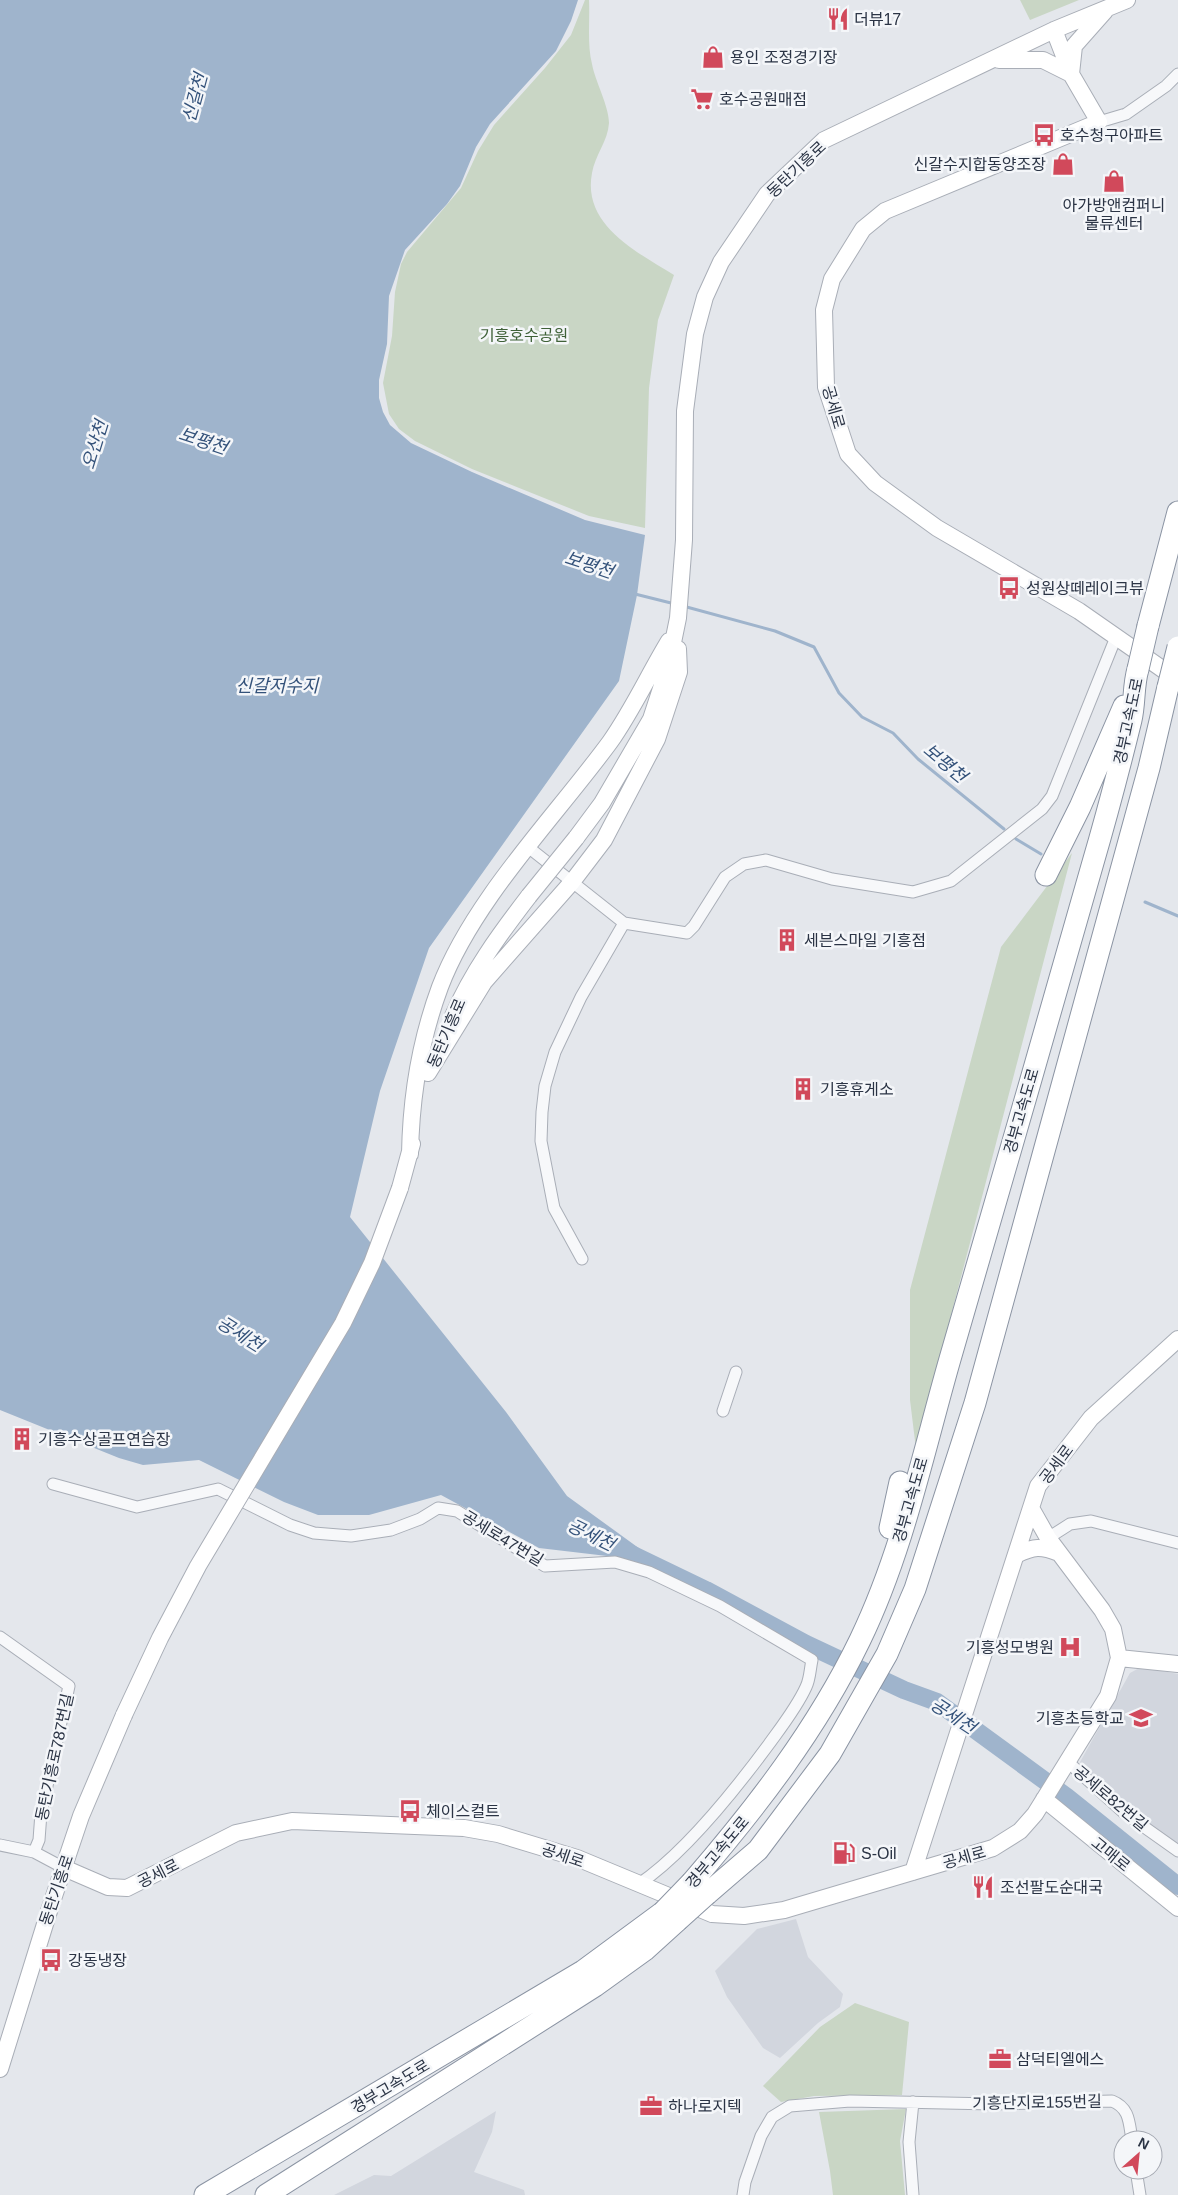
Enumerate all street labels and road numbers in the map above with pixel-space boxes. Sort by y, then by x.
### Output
street label: 동탄기흥로 [764,138,829,201]
street label: 공세로 [819,384,848,431]
street label: 경부고속도로 [1111,676,1146,766]
street label: 동탄기흥로 [424,996,469,1070]
street label: 경부고속도로 [1001,1066,1042,1156]
street label: 공세로 [1036,1441,1077,1487]
street label: 경부고속도로 [890,1455,931,1545]
street label: 공세로47번길 [459,1508,546,1569]
street label: 동탄기흥로787번길 [33,1692,76,1822]
street label: 공세로82번길 [1070,1762,1151,1834]
street label: 경부고속도로 [682,1813,752,1892]
street label: 고매로 [1088,1834,1133,1875]
street label: 공세로 [539,1840,587,1871]
street label: 공세로 [941,1843,988,1872]
street label: 동탄기흥로 [36,1852,77,1928]
street label: 공세로 [135,1856,182,1891]
street label: 경부고속도로 [348,2056,433,2116]
street label: 기흥단지로155번길 [972,2093,1102,2112]

